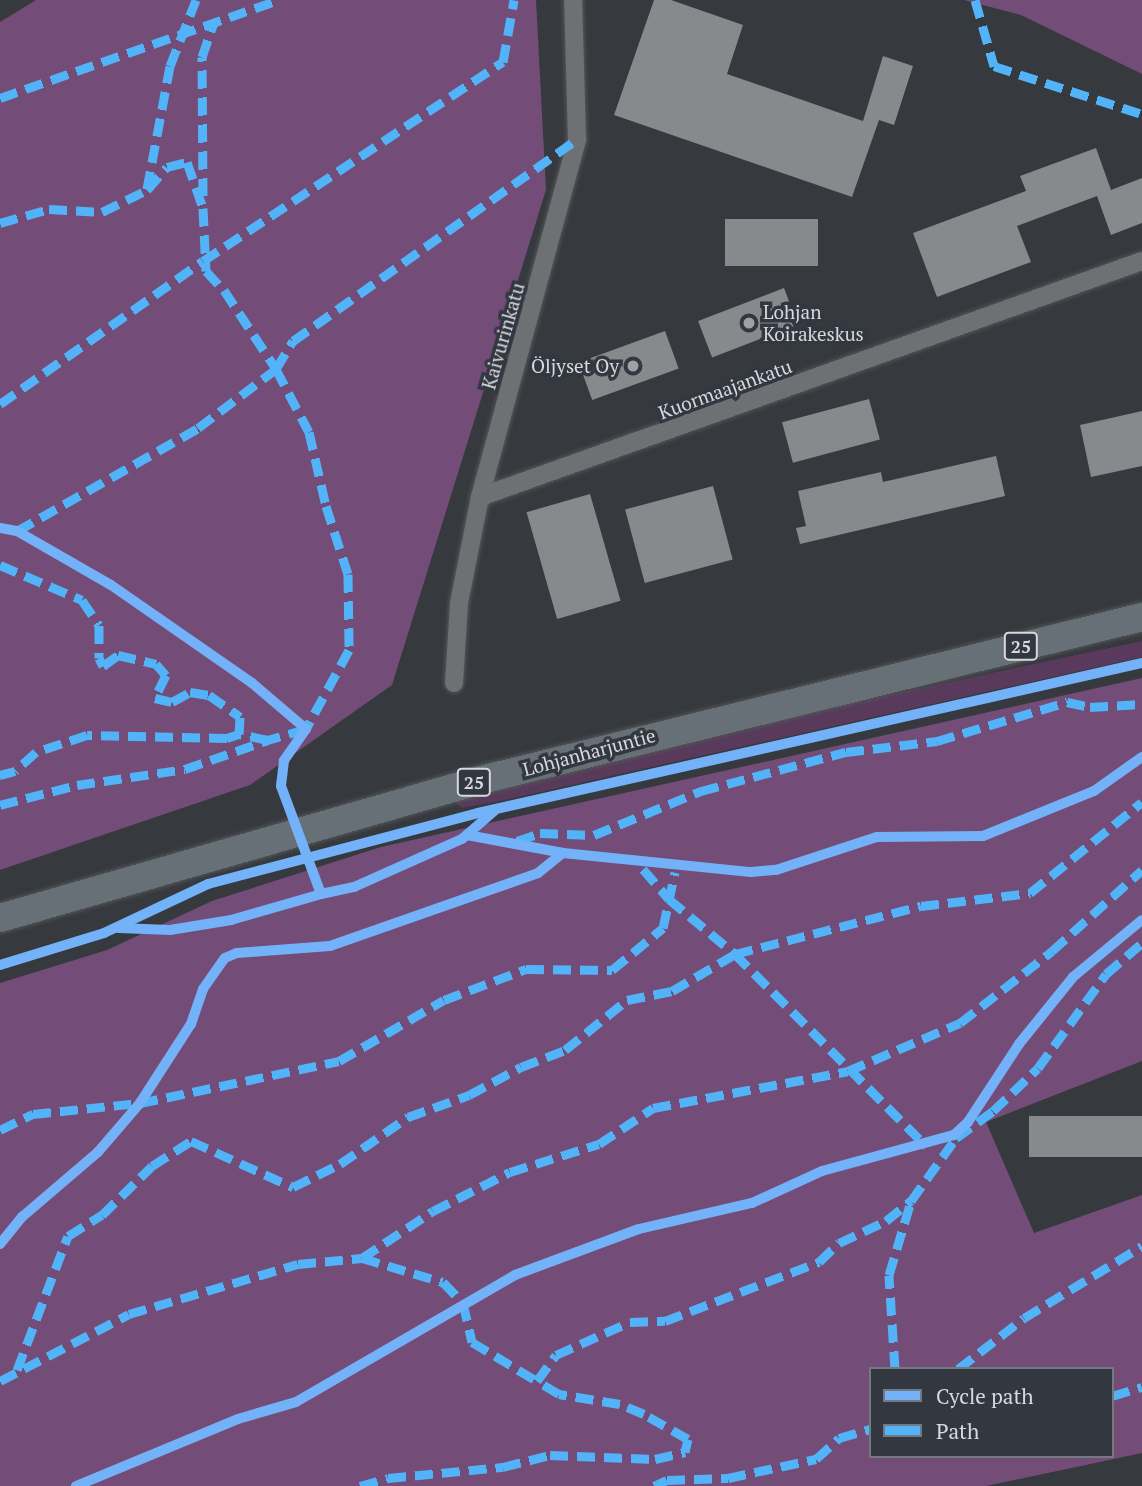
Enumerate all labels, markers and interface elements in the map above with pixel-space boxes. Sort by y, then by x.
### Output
street label: Kaivurinkatu [477,280,529,392]
place label: Lohjan Koirakeskus [763,301,864,345]
marker: Lohjan Koirakeskus [741,315,757,331]
street label: Kuormaajankatu [655,354,795,424]
place label: Öljyset Oy [531,355,619,377]
marker: Öljyset Oy [625,358,641,374]
road number: 25 [1004,632,1038,660]
street label: Lohjanharjuntie [520,723,658,781]
road number: 25 [456,768,491,796]
legend [869,1367,1114,1458]
text: Cycle path [936,1382,1034,1410]
text: Path [936,1417,979,1445]

